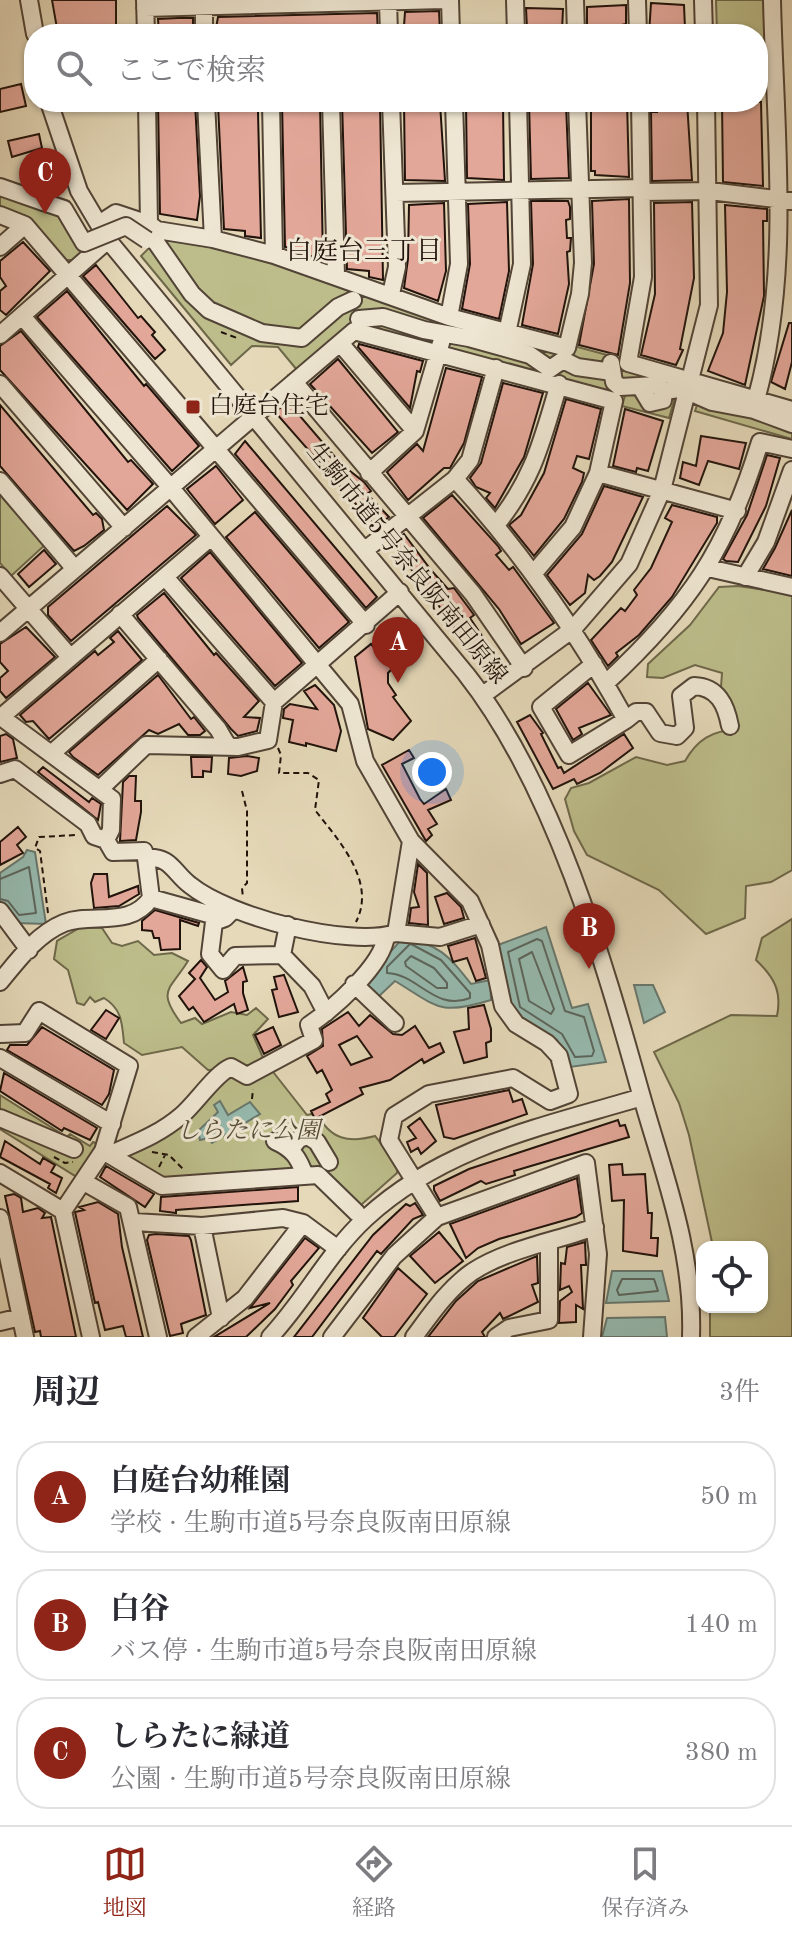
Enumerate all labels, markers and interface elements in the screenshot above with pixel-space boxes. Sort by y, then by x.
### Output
search box [24,24,768,112]
icon: search [52,46,96,90]
text: ここで検索 [116,57,266,87]
pin: C [19,148,71,214]
district label: 白庭台三丁目 [286,236,442,265]
place label: 白庭台住宅 [209,392,329,419]
marker: 白庭台住宅 [184,398,202,416]
street label: 生駒市道5号奈良阪南田原線 [302,437,513,689]
pin: A [372,617,424,683]
your location [412,752,452,792]
pin: B [563,903,615,969]
park label: しらたに公園 [176,1118,324,1144]
map controls [696,1241,768,1313]
button: locate [696,1241,768,1313]
text: 周辺 [32,1377,100,1411]
text: 3件 [719,1380,760,1406]
text: 白庭台幼稚園 [110,1467,290,1497]
text: A [50,1484,70,1510]
text: 50 m [700,1484,758,1510]
text: 学校 · 生駒市道5号奈良阪南田原線 [110,1511,511,1537]
text: 白谷 [110,1595,170,1625]
text: B [51,1612,69,1638]
text: 140 m [685,1612,758,1638]
text: バス停 · 生駒市道5号奈良阪南田原線 [110,1639,537,1665]
text: しらたに緑道 [110,1723,290,1753]
text: C [51,1740,69,1766]
text: 380 m [685,1740,758,1766]
text: 公園 · 生駒市道5号奈良阪南田原線 [110,1767,511,1793]
tab: 地図 [103,1842,147,1923]
tab: 経路 [352,1842,396,1923]
tab: 保存済み [601,1842,689,1923]

